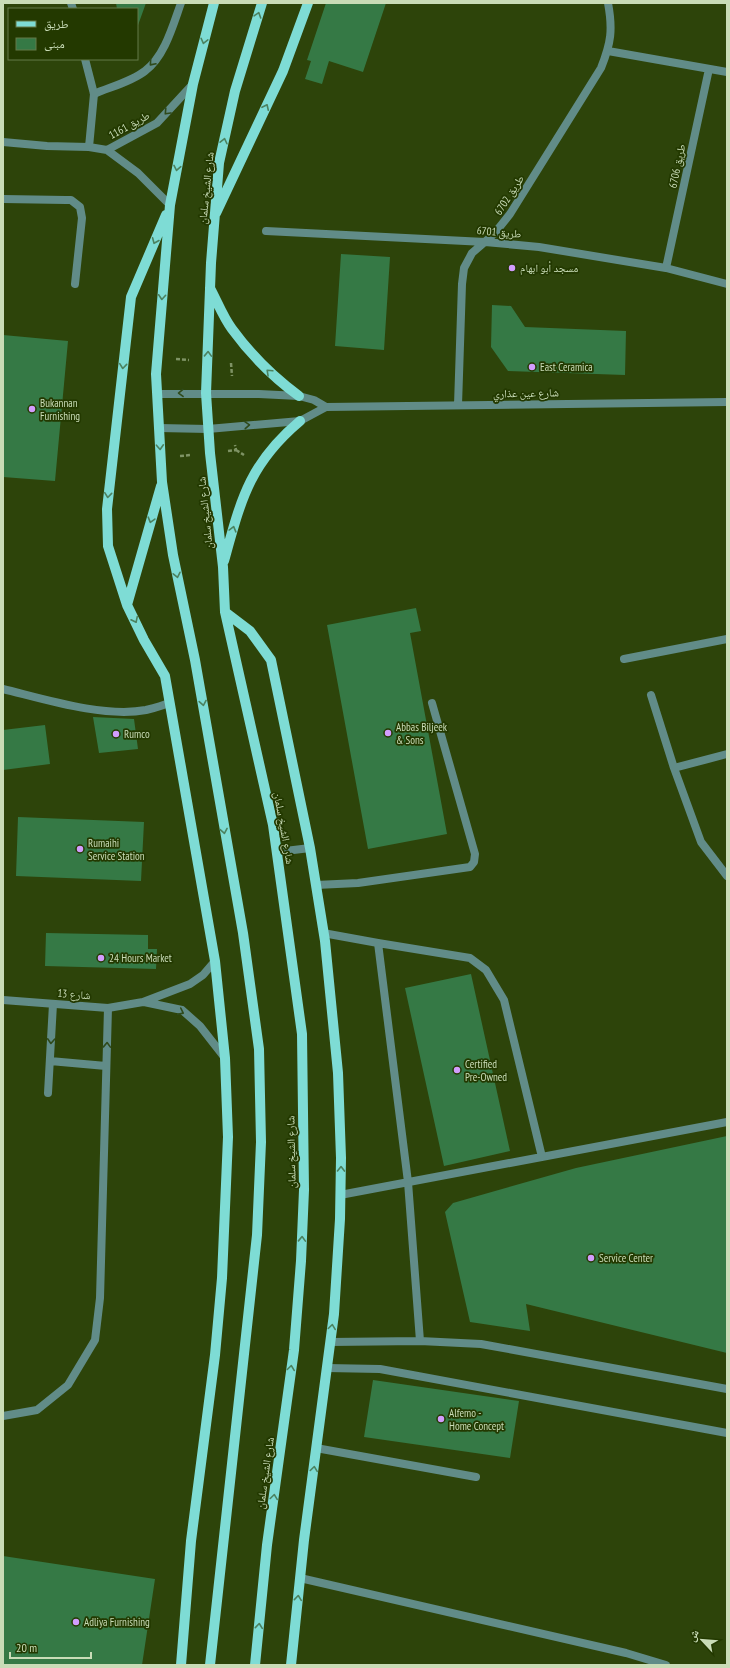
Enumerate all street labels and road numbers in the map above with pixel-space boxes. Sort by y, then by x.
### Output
street label: طريق 1161 [106,108,152,142]
street label: طريق 6706 [666,143,688,189]
street label: شارع الشيخ سلمان [195,151,217,225]
street label: طريق 6702 [491,172,527,218]
street label: طريق 6701 [476,223,522,241]
street label: شارع عين عذاري [493,385,559,402]
street label: شارع الشيخ سلمان [194,476,216,550]
street label: شارع الشيخ سلمان [271,791,297,865]
street label: شارع 13 [57,986,91,1002]
street label: شارع الشيخ سلمان [283,1115,299,1189]
street label: شارع الشيخ سلمان [253,1436,277,1510]

